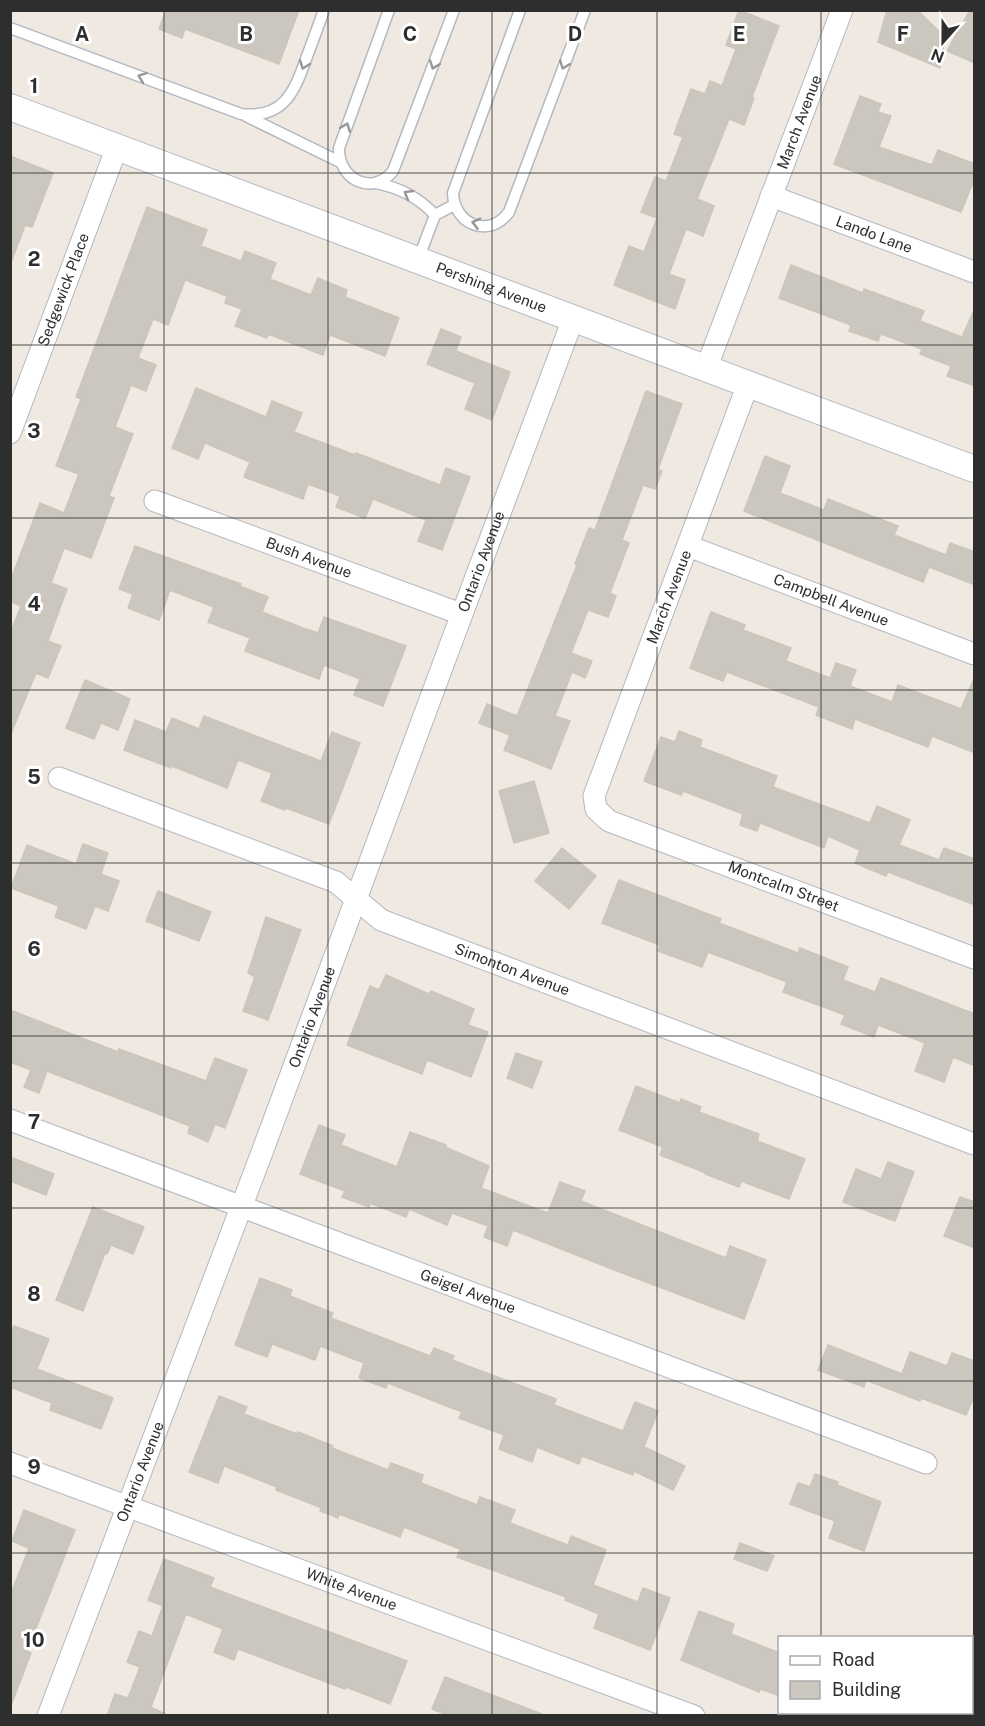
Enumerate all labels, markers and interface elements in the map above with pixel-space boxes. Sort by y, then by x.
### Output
north arrow [913,12,973,72]
text: A [75,22,89,46]
text: B [239,22,253,46]
text: C [403,22,417,46]
text: D [568,22,582,46]
text: E [733,22,745,46]
text: F [897,22,909,46]
text: N [929,44,947,67]
one-way arrow [299,59,311,70]
one-way arrow [429,59,441,70]
one-way arrow [559,59,572,70]
one-way arrow [137,72,148,84]
street label: March Avenue [774,73,825,171]
text: 1 [30,74,38,98]
one-way arrow [338,122,351,133]
one-way arrow [404,189,414,201]
street label: Lando Lane [834,212,915,256]
one-way arrow [471,218,481,231]
street label: Sedgewick Place [34,231,92,348]
text: 2 [28,247,40,271]
street label: Pershing Avenue [434,259,549,316]
text: 3 [27,419,41,443]
street label: Ontario Avenue [454,509,508,614]
street label: Bush Avenue [264,534,354,581]
street label: March Avenue [643,547,694,646]
street label: Campbell Avenue [771,570,891,629]
text: 4 [27,592,41,616]
text: 5 [27,765,41,789]
street label: Montcalm Street [726,857,842,915]
text: 6 [27,937,41,961]
street label: Simonton Avenue [452,940,572,999]
street label: Ontario Avenue [285,964,338,1070]
text: 7 [28,1110,40,1134]
street label: Geigel Avenue [418,1265,518,1317]
text: 8 [27,1282,41,1306]
street label: Ontario Avenue [113,1419,167,1524]
text: 9 [27,1455,41,1479]
street label: White Avenue [304,1564,400,1613]
text: 10 [23,1628,45,1652]
legend [778,1636,973,1714]
text: Road [832,1649,875,1670]
text: Building [832,1679,901,1700]

